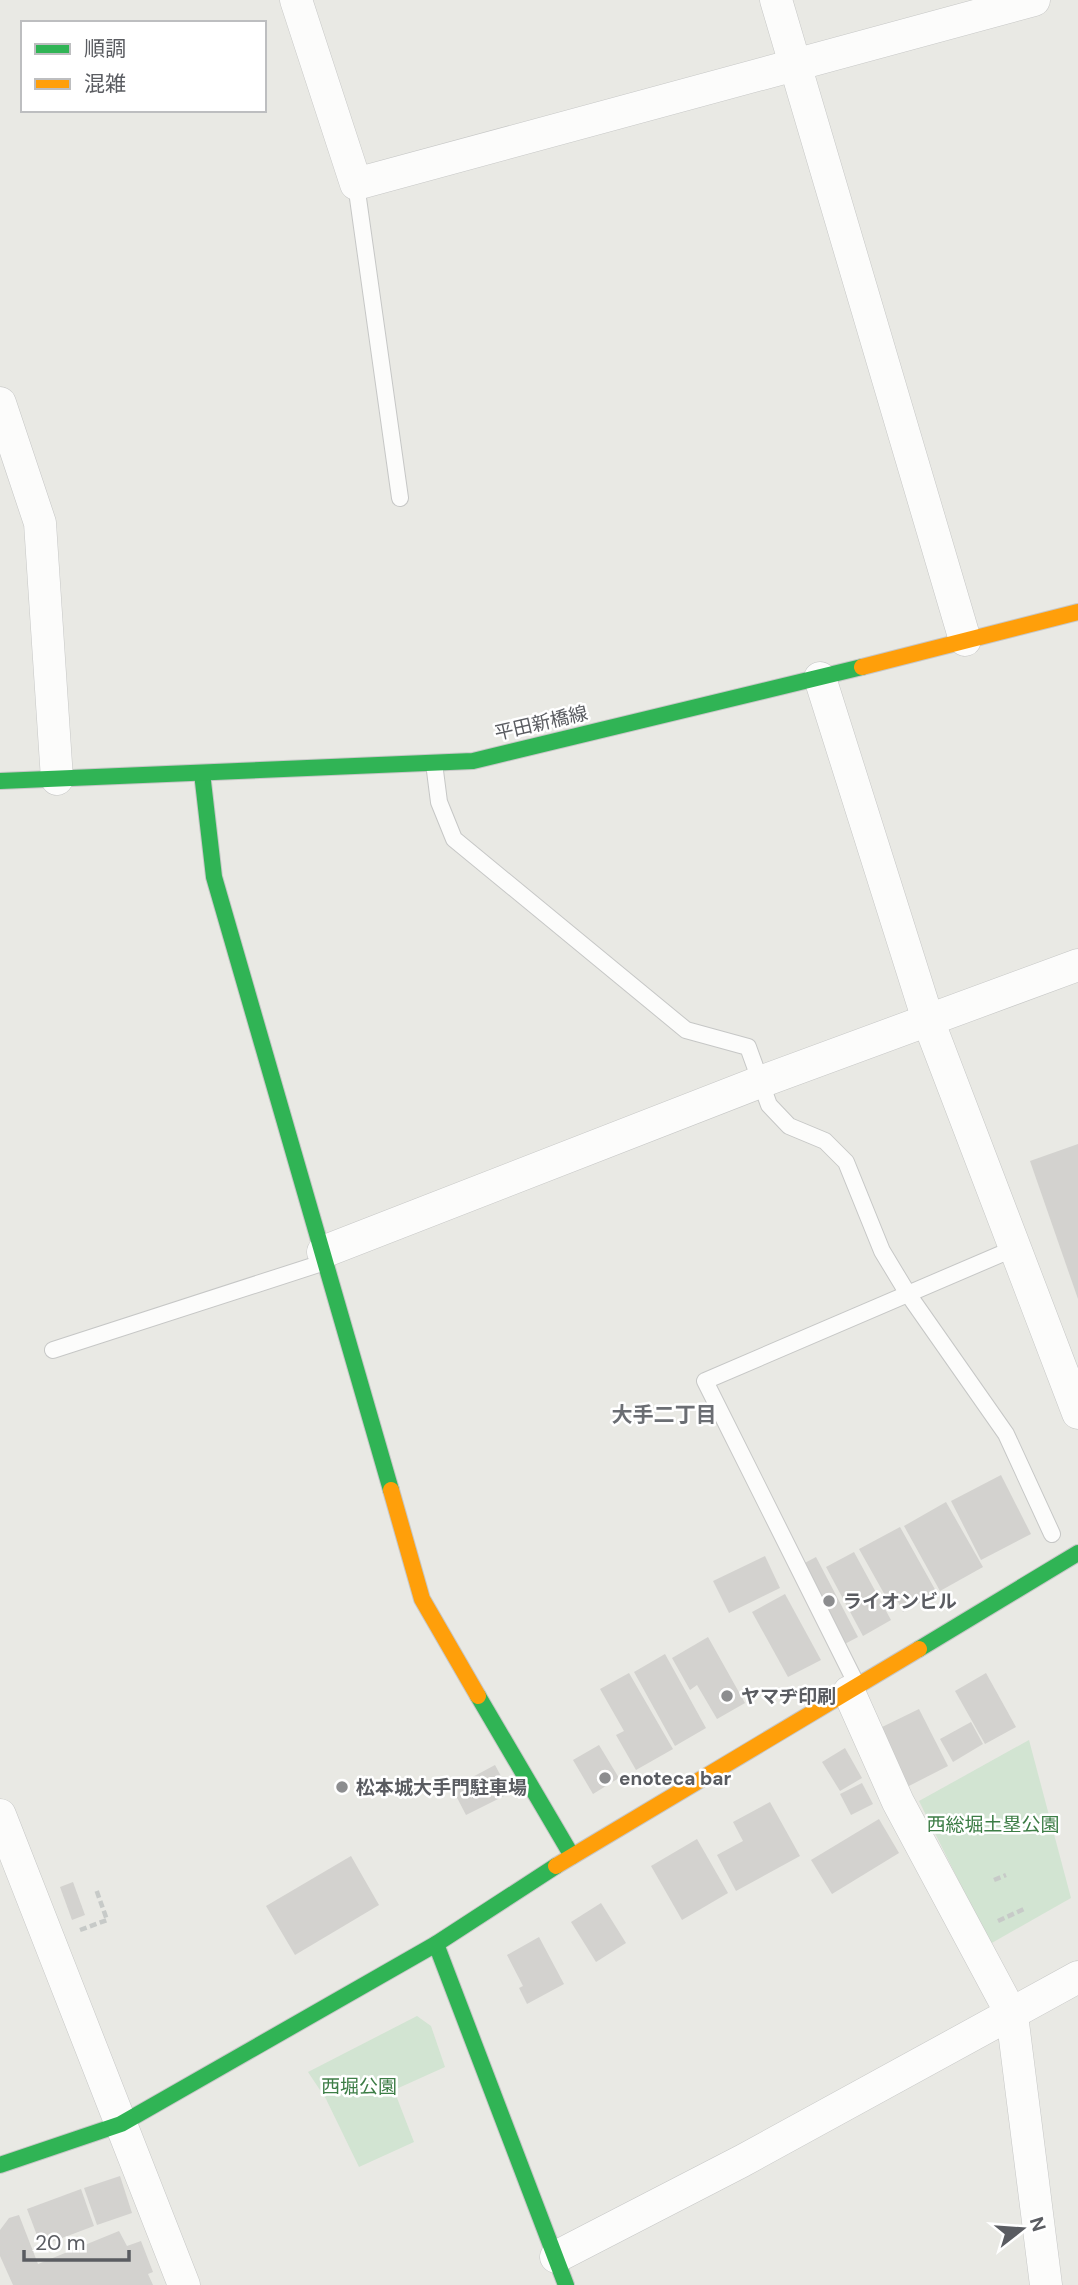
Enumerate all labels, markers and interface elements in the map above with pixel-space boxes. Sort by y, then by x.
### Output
legend [21,21,266,112]
text: 順調 [84,35,126,63]
text: 混雑 [84,70,126,98]
street label: 平田新橋線 [492,700,590,746]
district label: 大手二丁目 [612,1401,717,1429]
place label: ライオンビル [843,1589,957,1614]
marker: ライオンビル [821,1593,837,1609]
place label: ヤマヂ印刷 [741,1684,836,1709]
marker: ヤマヂ印刷 [719,1688,735,1704]
place label: enoteca bar [619,1766,732,1791]
marker: enoteca bar [597,1770,613,1786]
place label: 松本城大手門駐車場 [356,1775,527,1800]
marker: 松本城大手門駐車場 [334,1779,350,1795]
park label: 西総堀土塁公園 [926,1812,1060,1837]
park label: 西堀公園 [321,2074,397,2099]
north arrow [987,2194,1057,2264]
text: N [1024,2214,1052,2234]
scale bar [24,2218,130,2262]
text: 20 m [35,2229,86,2257]

